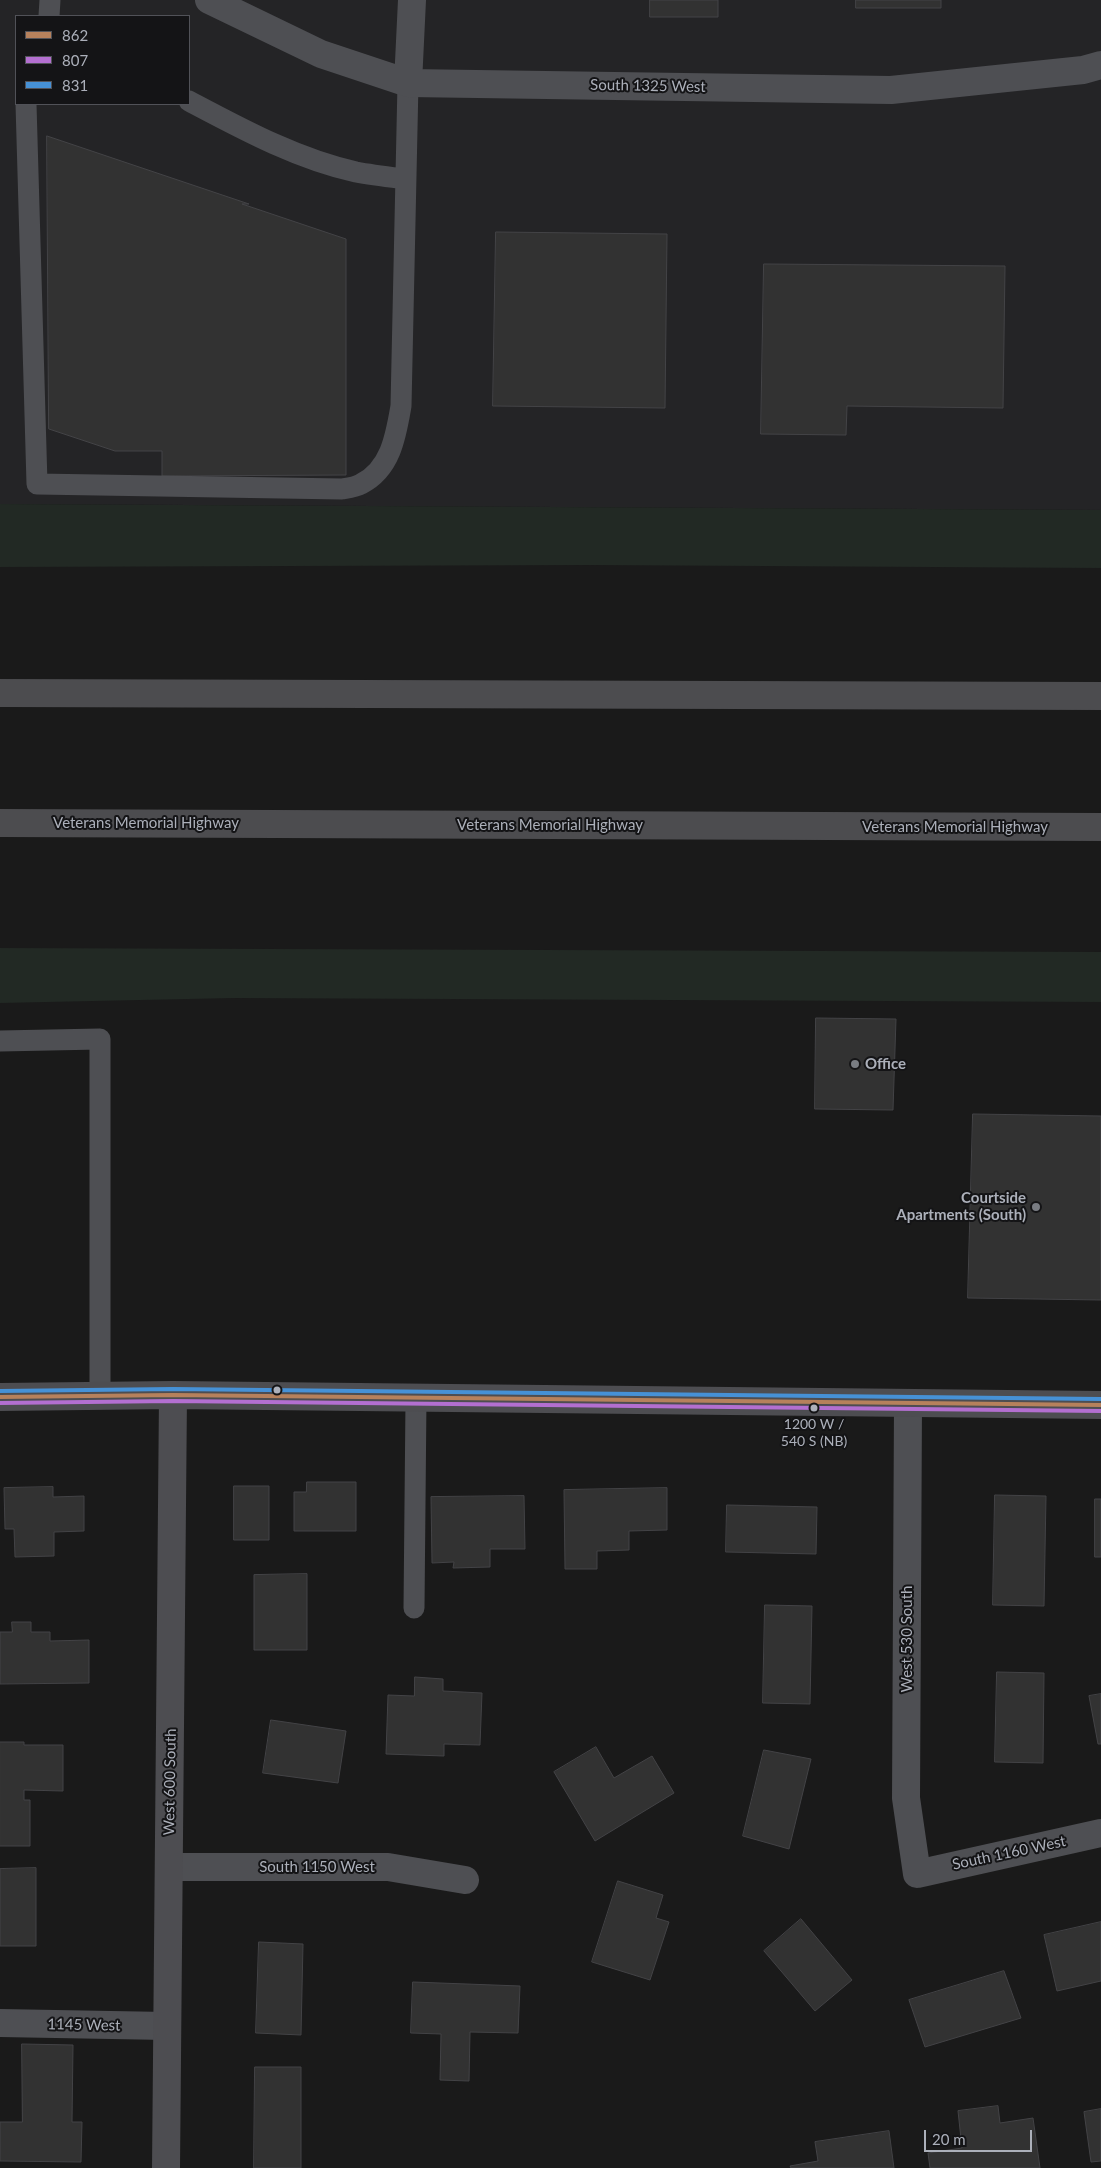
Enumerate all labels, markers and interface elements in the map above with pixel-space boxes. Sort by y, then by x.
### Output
legend [15,15,190,105]
text: 862 [62,26,88,44]
text: 807 [62,51,88,69]
text: 831 [62,76,88,94]
street label: South 1325 West [590,76,706,96]
street label: Veterans Memorial Highway [53,814,239,832]
street label: Veterans Memorial Highway [457,816,643,834]
street label: Veterans Memorial Highway [862,818,1048,836]
place label: Office [865,1055,906,1073]
marker: Office [849,1058,861,1070]
place label: Courtside Apartments (South) [896,1189,1026,1224]
marker: Courtside Apartments (South) [1030,1201,1042,1213]
unlabelled marker [272,1385,282,1395]
marker: 1200 W / 540 S (NB) [809,1403,819,1413]
place label: 1200 W / 540 S (NB) [781,1416,847,1448]
street label: West 530 South [898,1586,916,1692]
street label: West 600 South [160,1728,180,1836]
street label: South 1160 West [951,1832,1067,1874]
street label: South 1150 West [259,1858,375,1876]
street label: 1145 West [47,2015,121,2035]
scale bar [926,2120,1034,2152]
text: 20 m [932,2130,966,2148]

